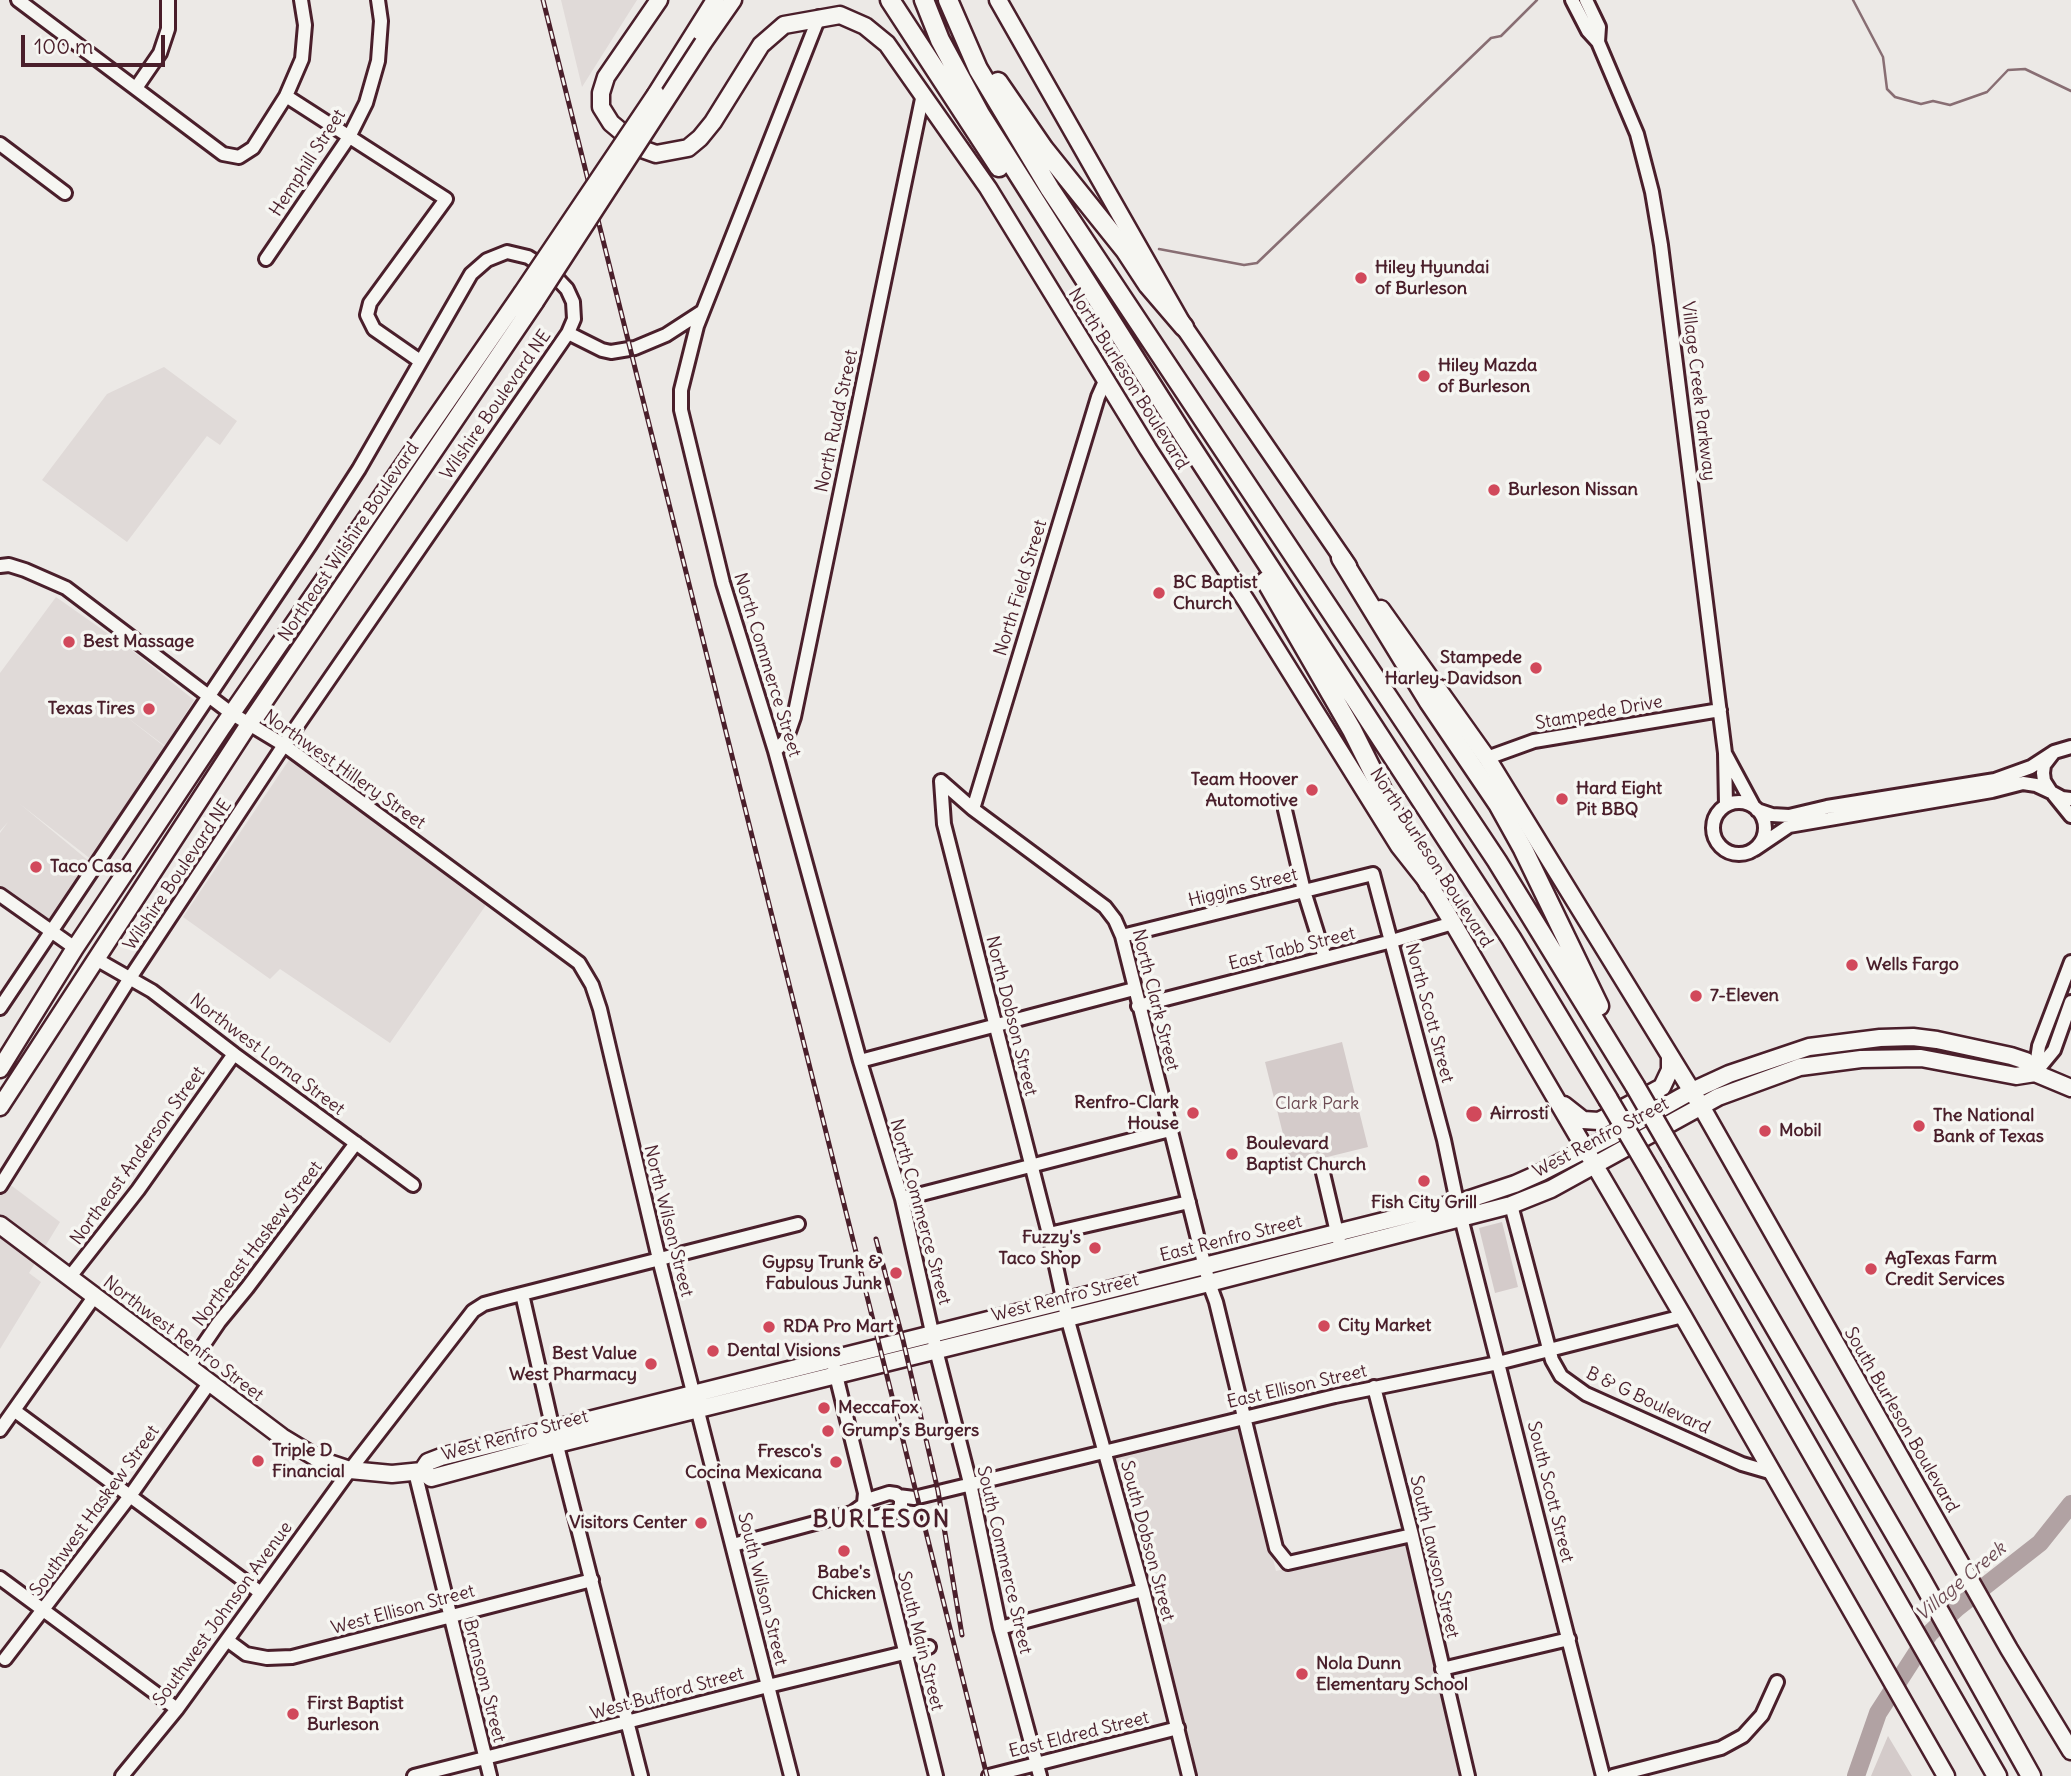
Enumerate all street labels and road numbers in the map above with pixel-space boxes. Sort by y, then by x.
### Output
street label: Hemphill Street [265,105,351,221]
street label: North Burleson Boulevard [1063,284,1193,474]
street label: Village Creek Parkway [1676,300,1720,482]
street label: Wilshire Boulevard NE [436,326,556,484]
street label: North Rudd Street [811,347,863,495]
street label: Northeast Wilshire Boulevard [274,438,424,646]
street label: North Field Street [990,517,1052,659]
street label: North Commerce Street [729,570,805,760]
street label: Stampede Drive [1534,691,1664,735]
street label: Northwest Hillery Street [259,706,429,834]
street label: North Burleson Boulevard [1365,764,1497,952]
street label: Wilshire Boulevard NE [119,795,237,955]
street label: Higgins Street [1186,864,1300,912]
street label: East Tabb Street [1226,923,1358,975]
street label: North Clark Street [1127,927,1183,1073]
street label: North Dobson Street [981,934,1041,1098]
street label: North Scott Street [1400,941,1458,1085]
street label: Northwest Lorna Street [185,990,349,1120]
street label: Northeast Anderson Street [66,1063,210,1249]
street label: West Renfro Street [1529,1093,1673,1183]
street label: North Commerce Street [885,1117,955,1307]
street label: North Wilson Street [639,1143,697,1299]
street label: Northeast Haskew Street [189,1157,327,1331]
street label: East Renfro Street [1158,1211,1304,1267]
street label: West Renfro Street [989,1269,1141,1327]
street label: Northwest Renfro Street [99,1272,267,1406]
street label: South Burleson Boulevard [1839,1323,1963,1517]
street label: East Ellison Street [1225,1360,1369,1414]
street label: B & G Boulevard [1583,1363,1713,1439]
street label: West Renfro Street [439,1406,591,1466]
street label: South Scott Street [1522,1419,1578,1565]
street label: Southwest Haskew Street [26,1421,164,1601]
street label: South Dobson Street [1115,1458,1179,1624]
street label: South Commerce Street [972,1464,1036,1656]
street label: South Lawson Street [1405,1473,1463,1641]
street label: South Wilson Street [733,1510,791,1668]
street label: Southwest Johnson Avenue [149,1518,297,1710]
street label: South Main Street [892,1569,948,1713]
street label: West Ellison Street [329,1580,477,1640]
street label: Bransom Street [458,1617,510,1745]
street label: West Bufford Street [588,1663,746,1725]
street label: East Eldred Street [1007,1707,1151,1763]

